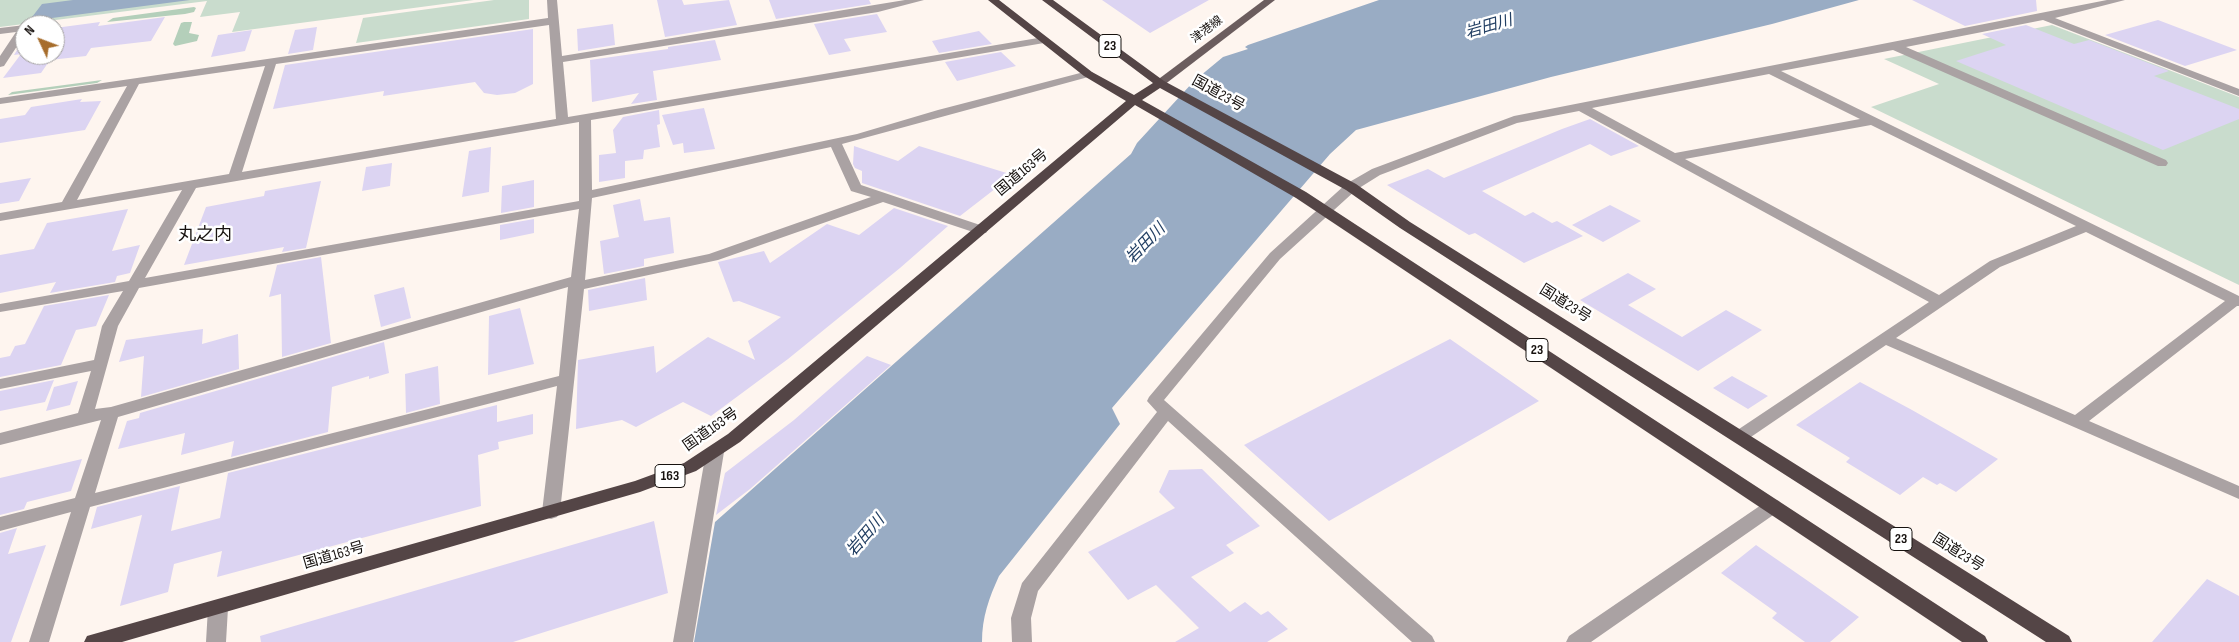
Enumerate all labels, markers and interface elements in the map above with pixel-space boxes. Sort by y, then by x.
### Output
water label: 岩田川 [1463,11,1515,43]
street label: 津港線 [1188,13,1226,47]
north arrow [15,15,65,65]
text: N [21,22,38,39]
road number: 23 [1099,34,1121,58]
street label: 国道23号 [1188,72,1248,116]
street label: 国道163号 [992,146,1052,200]
water label: 岩田川 [1122,220,1170,268]
district label: 丸之内 [178,224,232,246]
street label: 国道23号 [1536,281,1594,327]
road number: 23 [1526,338,1548,362]
street label: 国道163号 [680,405,742,455]
road number: 163 [655,464,685,488]
water label: 岩田川 [843,512,889,560]
road number: 23 [1890,528,1912,550]
street label: 国道23号 [1929,530,1987,576]
street label: 国道163号 [301,539,367,573]

